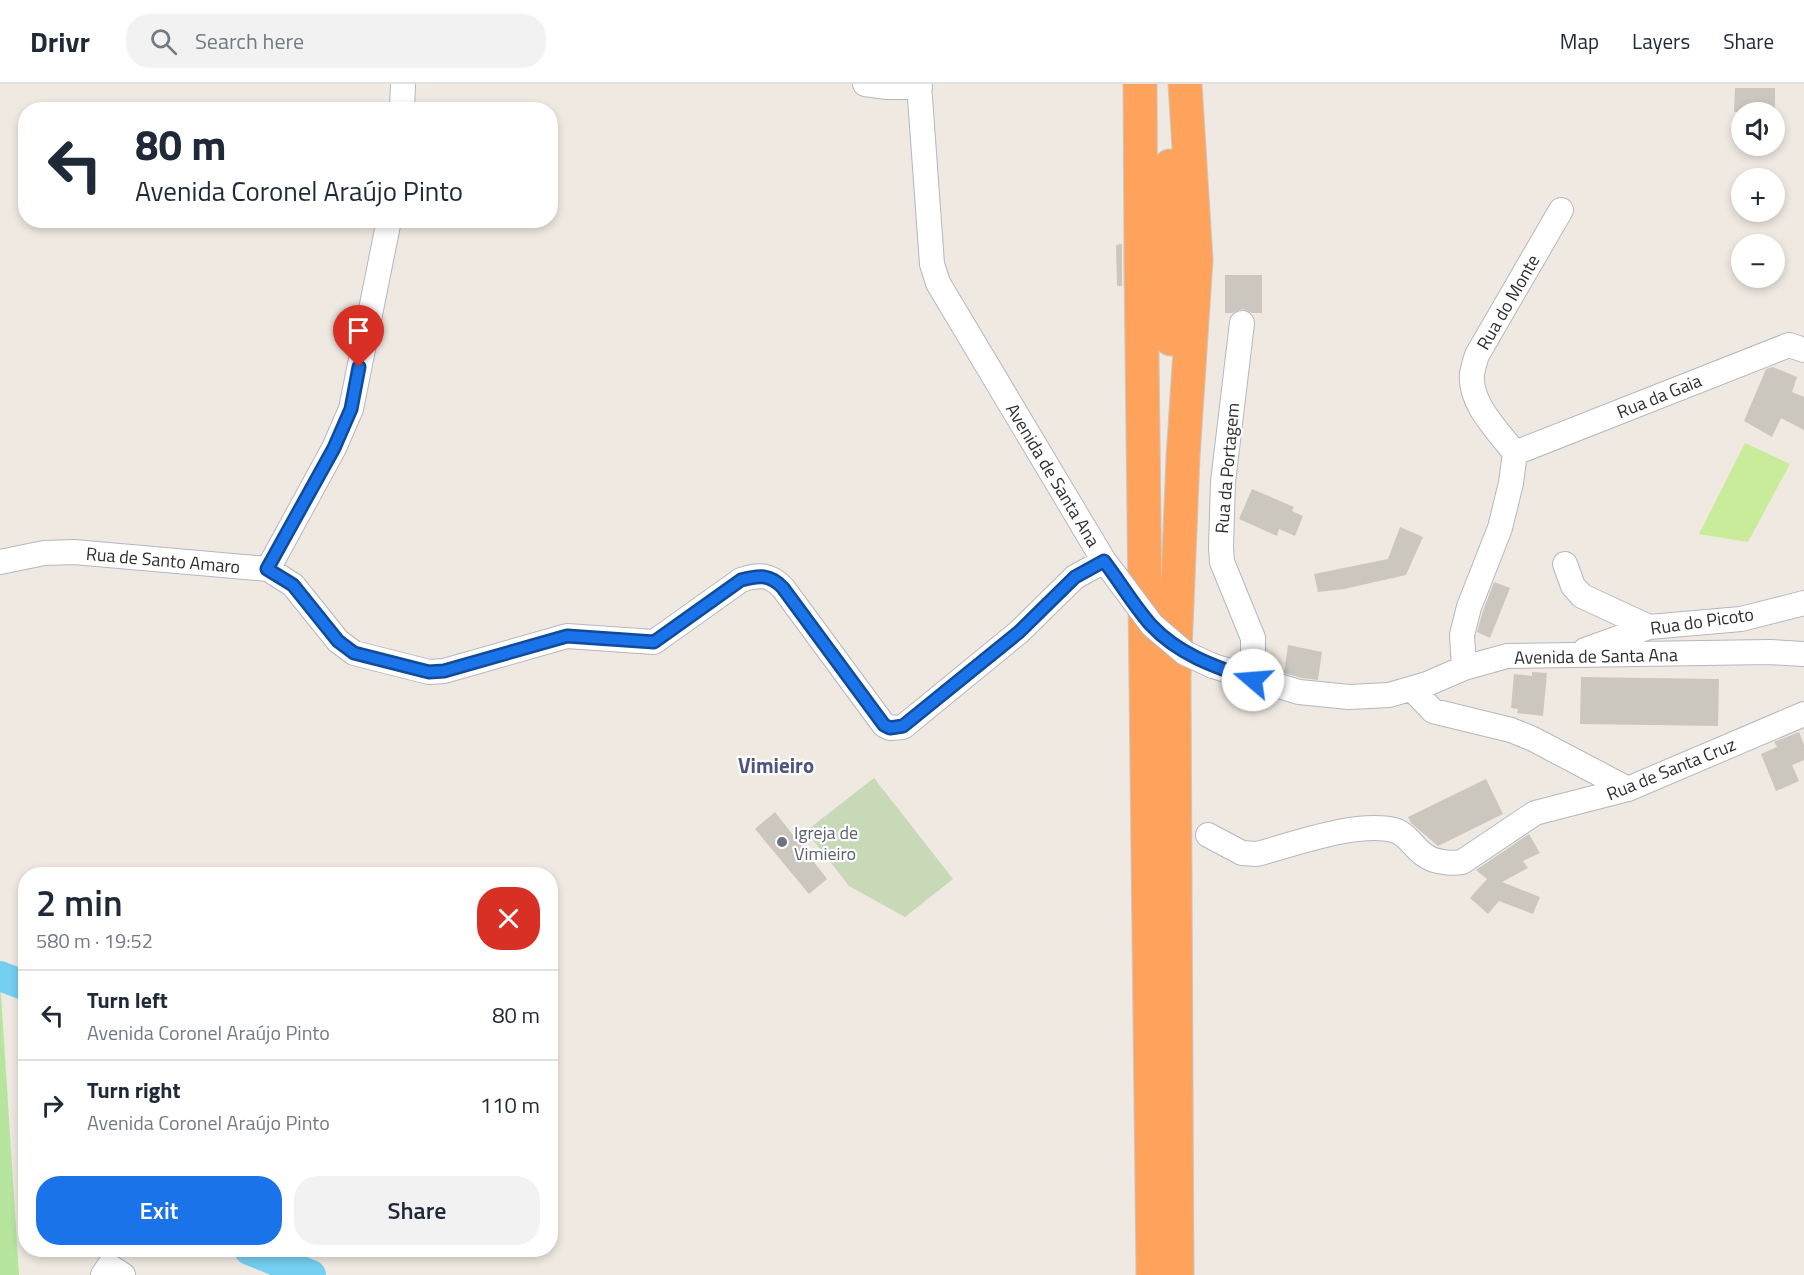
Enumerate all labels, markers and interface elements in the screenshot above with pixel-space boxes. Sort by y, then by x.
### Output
search box [126,14,546,68]
text: Drivr [30,20,90,63]
text: Search here [195,24,304,58]
icon: search [147,25,180,58]
text: Map [1560,25,1599,57]
text: Layers [1632,25,1690,57]
text: Share [1723,25,1774,57]
map controls [1731,102,1785,288]
button: sound [1731,102,1785,156]
text: 80 m [135,112,227,176]
icon: left [36,126,114,204]
button: + [1731,168,1785,222]
text: Avenida Coronel Araújo Pinto [135,170,463,211]
button: − [1731,234,1785,288]
street label: Rua do Monte [1470,249,1546,355]
pin [333,305,384,367]
icon: arrive [342,314,375,347]
street label: Rua da Gaia [1613,367,1705,425]
street label: Avenida de Santa Ana [999,398,1107,552]
street label: Rua da Portagem [1208,402,1246,534]
street label: Rua de Santo Amaro [85,540,241,580]
street label: Rua do Picoto [1649,600,1755,642]
street label: Avenida de Santa Ana [1514,641,1678,671]
position arrow [1221,648,1285,712]
street label: Rua de Santa Cruz [1602,731,1740,807]
district label: Vimieiro [738,749,814,781]
place label: Igreja de Vimieiro [794,819,858,867]
marker: Igreja de Vimieiro [775,835,789,849]
text: 2 min [36,875,123,930]
button: close [477,887,540,950]
text: 580 m · 19:52 [36,925,153,956]
text: Turn left [87,983,168,1017]
text: 80 m [492,998,540,1032]
icon: left [36,999,69,1032]
text: Avenida Coronel Araújo Pinto [87,1017,330,1048]
text: Turn right [87,1073,181,1107]
text: 110 m [480,1088,540,1122]
icon: right [36,1089,69,1122]
text: Avenida Coronel Araújo Pinto [87,1107,330,1138]
button: Exit [36,1176,282,1245]
button: Share [294,1176,540,1245]

